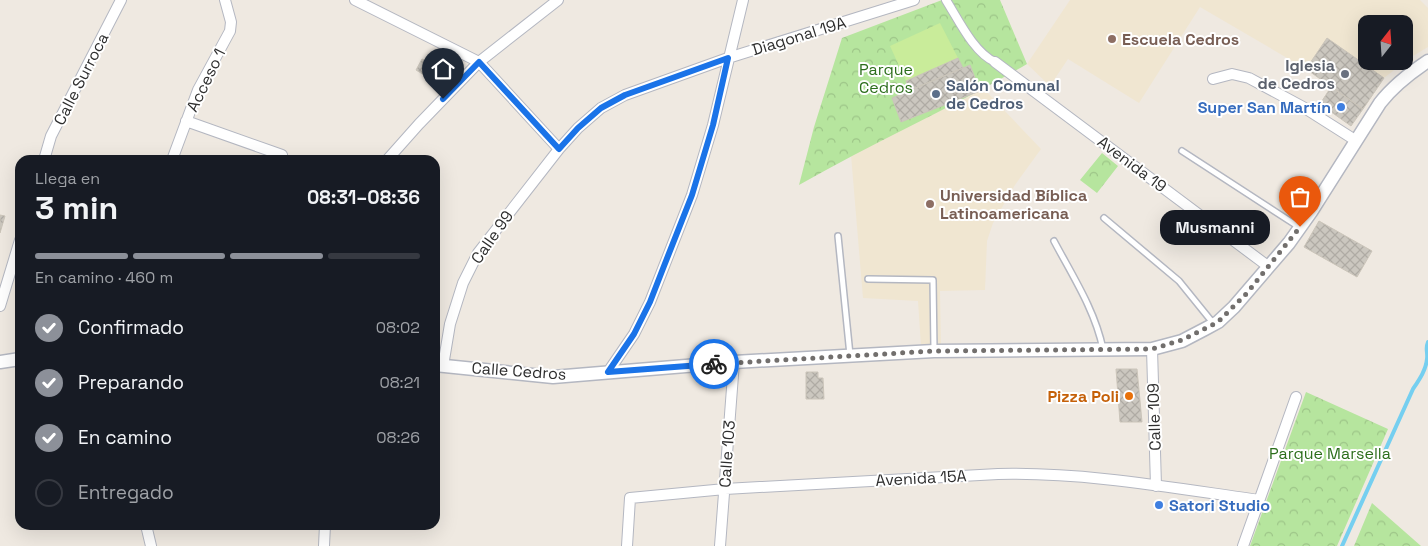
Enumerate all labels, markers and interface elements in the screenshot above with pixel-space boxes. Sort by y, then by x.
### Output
street label: Diagonal 19A [749,12,849,60]
north arrow [1358,15,1412,70]
map controls [1358,15,1413,70]
street label: Calle Surroca [49,29,113,129]
place label: Escuela Cedros [1122,29,1239,50]
marker: Escuela Cedros [1106,33,1118,45]
street label: Acceso 1 [182,45,230,115]
pin [422,48,464,99]
icon: home [429,55,457,83]
place label: Iglesia de Cedros [1258,55,1335,94]
park label: Parque Cedros [859,59,913,98]
marker: Iglesia de Cedros [1339,68,1351,80]
place label: Salón Comunal de Cedros [946,75,1060,114]
marker: Salón Comunal de Cedros [930,88,942,100]
place label: Super San Martín [1198,97,1331,118]
marker: Super San Martín [1335,101,1347,113]
street label: Avenida 19 [1093,131,1171,197]
text: Llega en [35,168,100,189]
pin [1279,176,1321,227]
icon: bag [1286,183,1314,211]
text: 08:31–08:36 [307,185,420,210]
place label: Universidad Bíblica Latinoamericana [940,185,1087,224]
text: 3 min [35,188,118,228]
marker: Universidad Bíblica Latinoamericana [924,198,936,210]
street label: Calle 99 [466,206,518,268]
callout: Musmanni [1160,210,1270,244]
text: Musmanni [1175,217,1255,238]
text: En camino · 460 m [35,267,173,288]
icon: check [35,314,63,342]
text: Confirmado [78,315,184,340]
text: 08:02 [376,317,420,338]
courier [689,339,739,389]
icon: bike [700,350,728,378]
street label: Calle Cedros [471,357,567,385]
icon: check [35,369,63,397]
text: Preparando [78,370,184,395]
text: 08:21 [379,372,420,393]
street label: Calle 109 [1142,383,1166,451]
place label: Pizza Poli [1047,386,1119,407]
marker: Pizza Poli [1123,390,1135,402]
street label: Calle 103 [714,420,740,488]
icon: check [35,424,63,452]
text: En camino [78,425,172,450]
text: 08:26 [376,427,420,448]
park label: Parque Marsella [1269,443,1391,464]
street label: Avenida 15A [875,465,967,491]
text: Entregado [78,480,174,505]
place label: Satori Studio [1169,495,1270,516]
marker: Satori Studio [1153,499,1165,511]

